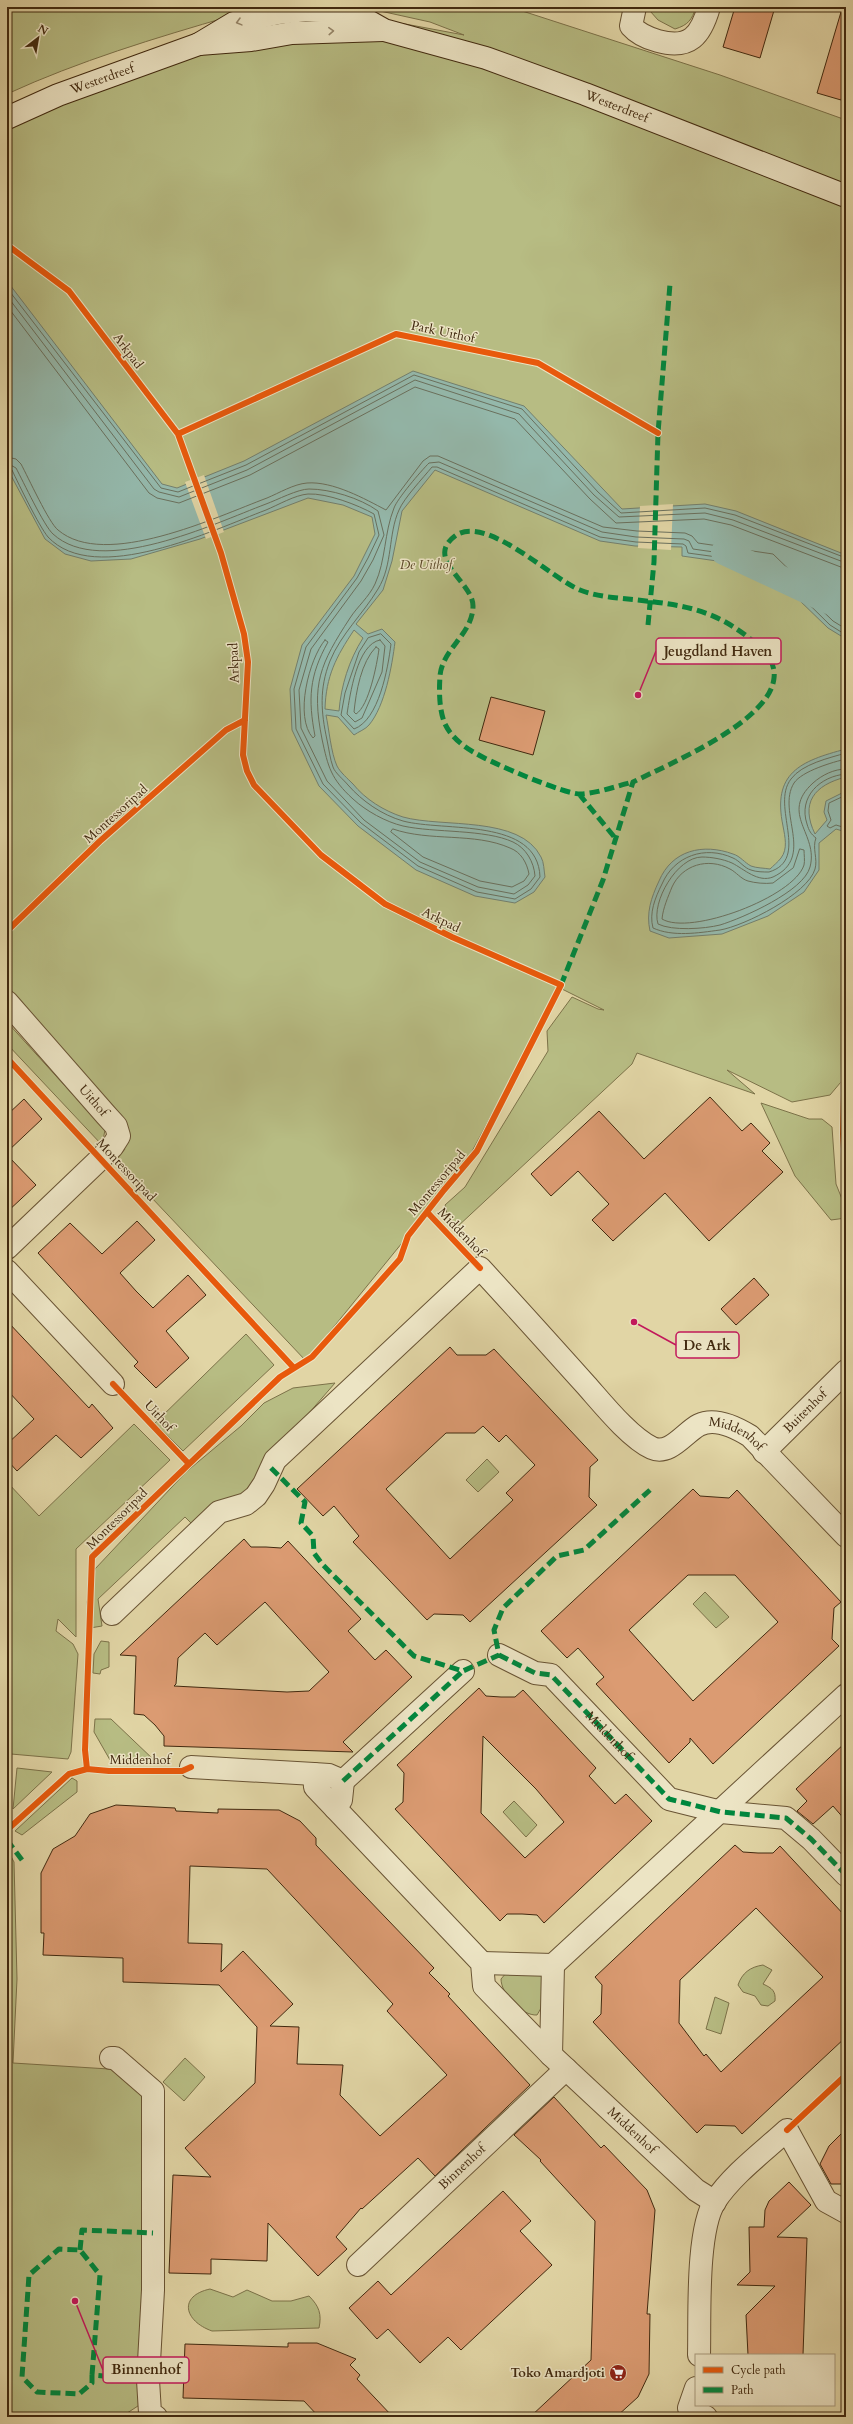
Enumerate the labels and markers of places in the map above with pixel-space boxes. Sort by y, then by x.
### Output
callout: Jeugdland Haven [656,638,781,664]
callout: De Ark [676,1332,739,1358]
callout: Binnenhof [103,2357,189,2383]
supermarket icon: Toko Amardjoti [608,2363,628,2383]
place label: Toko Amardjoti [510,2364,605,2382]

